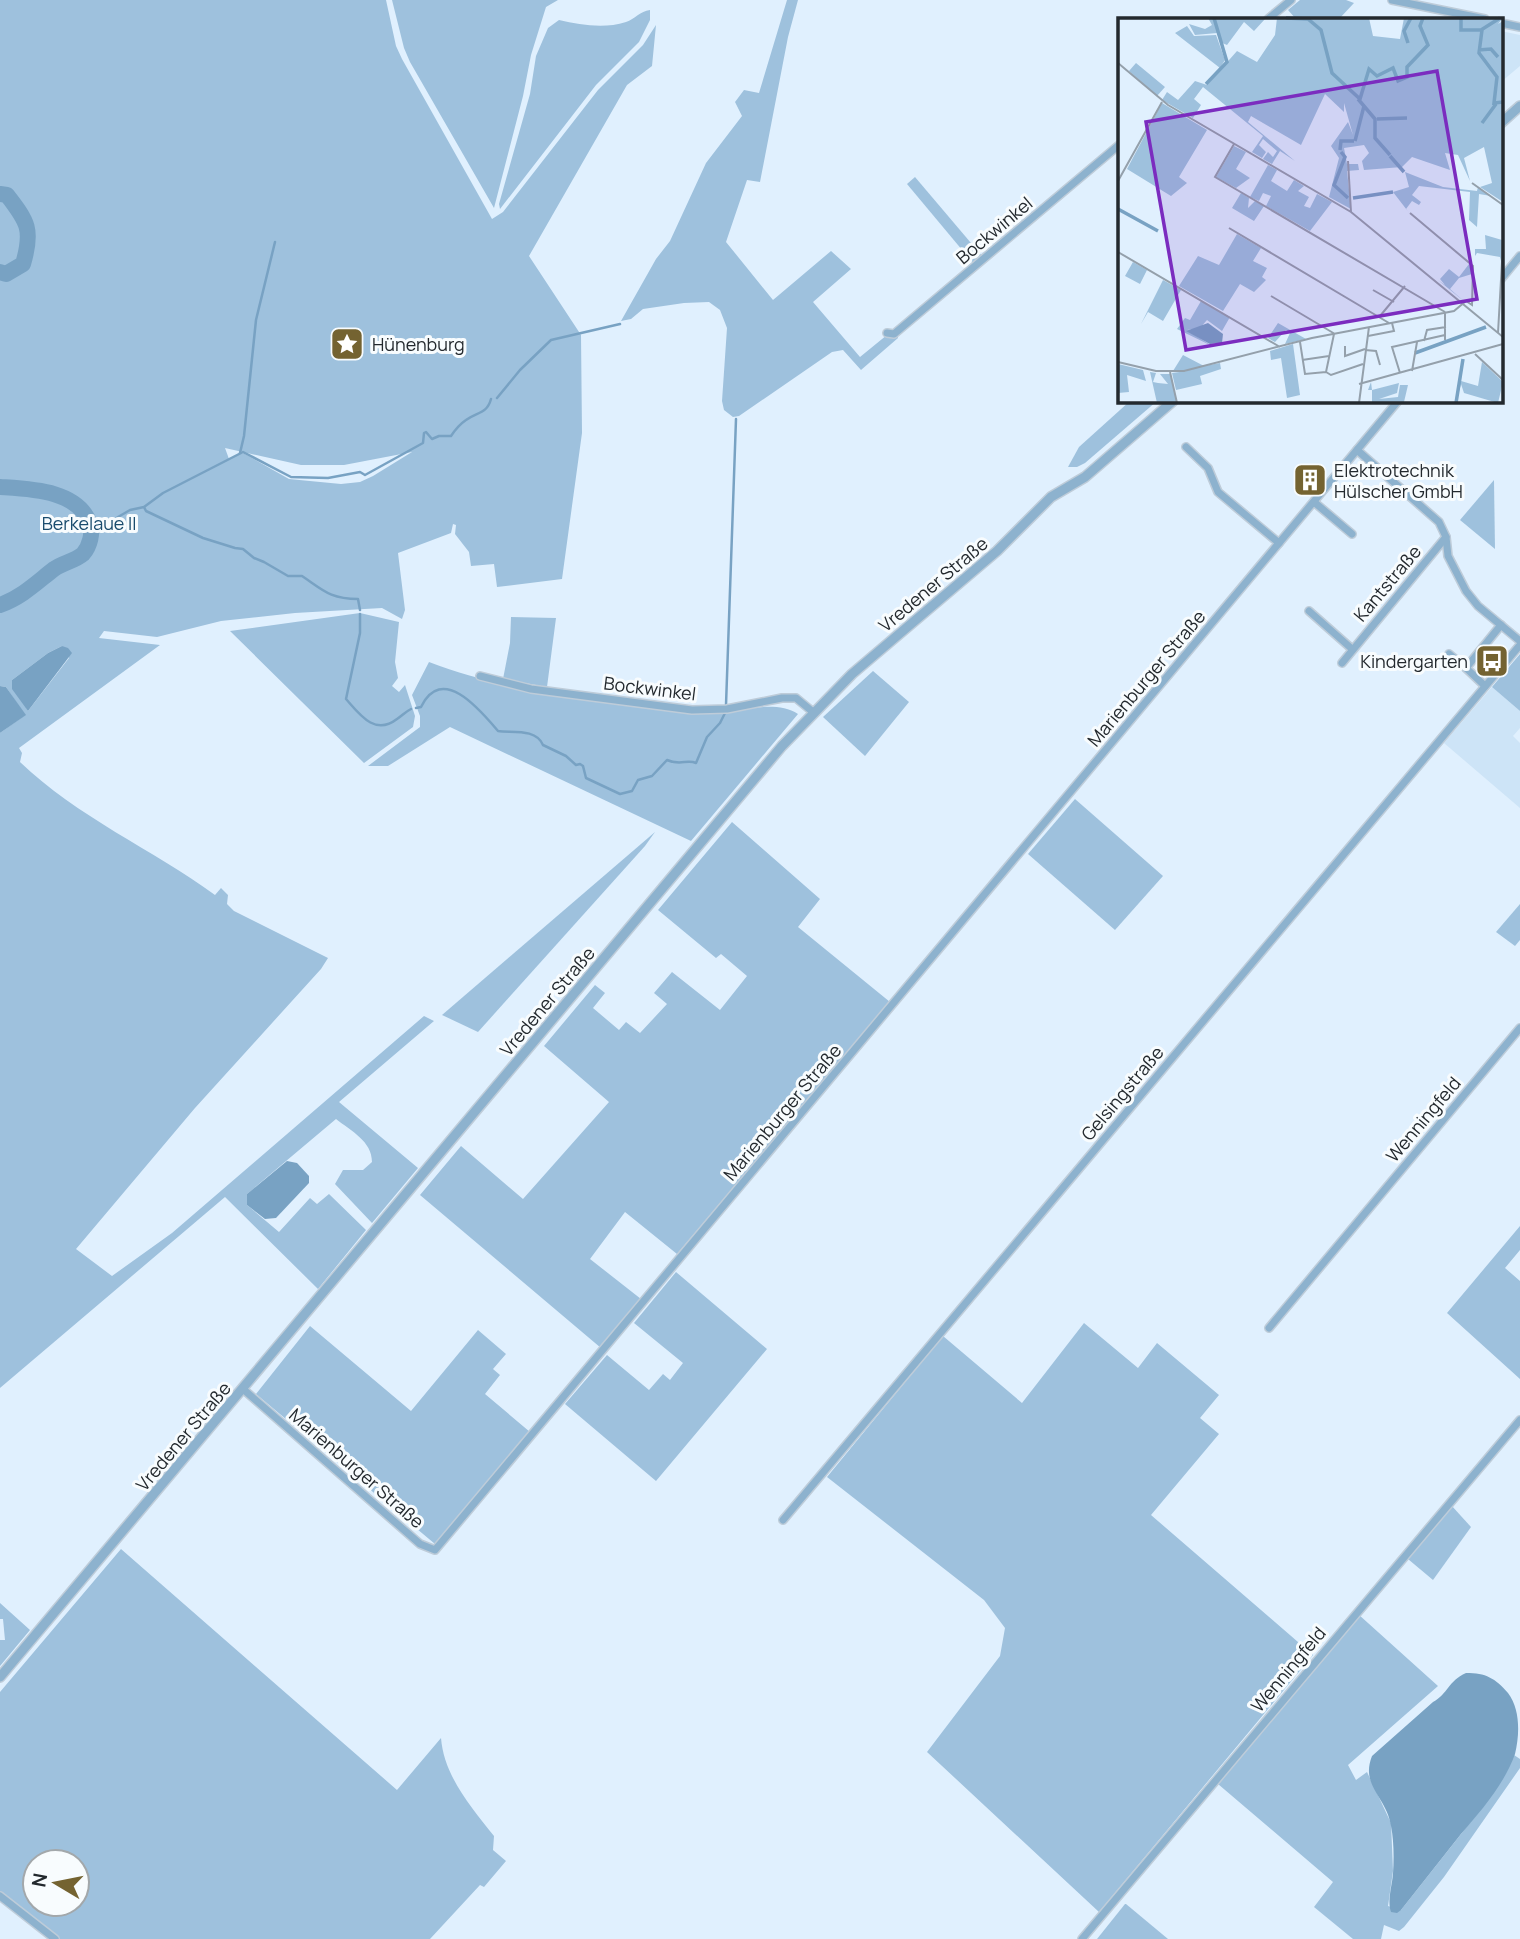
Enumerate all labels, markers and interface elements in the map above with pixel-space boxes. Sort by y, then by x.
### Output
inset map [1118,18,1502,402]
street label: Bockwinkel [951,191,1037,269]
place icon: Hünenburg [328,325,366,363]
place label: Hünenburg [372,332,465,356]
place label: Elektrotechnik Hülscher GmbH [1334,458,1463,503]
building icon: Elektrotechnik Hülscher GmbH [1291,461,1329,499]
park label: Berkelaue II [42,511,136,535]
street label: Vredener Straße [873,531,993,637]
street label: Kantstraße [1348,540,1426,626]
street label: Marienburger Straße [1082,605,1210,751]
bus stop icon: Kindergarten [1473,642,1511,680]
place label: Kindergarten [1360,649,1468,673]
street label: Bockwinkel [603,670,697,706]
street label: Vredener Straße [494,941,600,1061]
street label: Marienburger Straße [718,1039,846,1185]
street label: Gelsingstraße [1075,1041,1169,1145]
street label: Wenningfeld [1380,1071,1466,1167]
street label: Vredener Straße [130,1376,236,1496]
street label: Marienburger Straße [285,1403,429,1533]
street label: Wenningfeld [1245,1621,1331,1717]
north arrow [21,1848,91,1918]
text: N [25,1871,53,1889]

